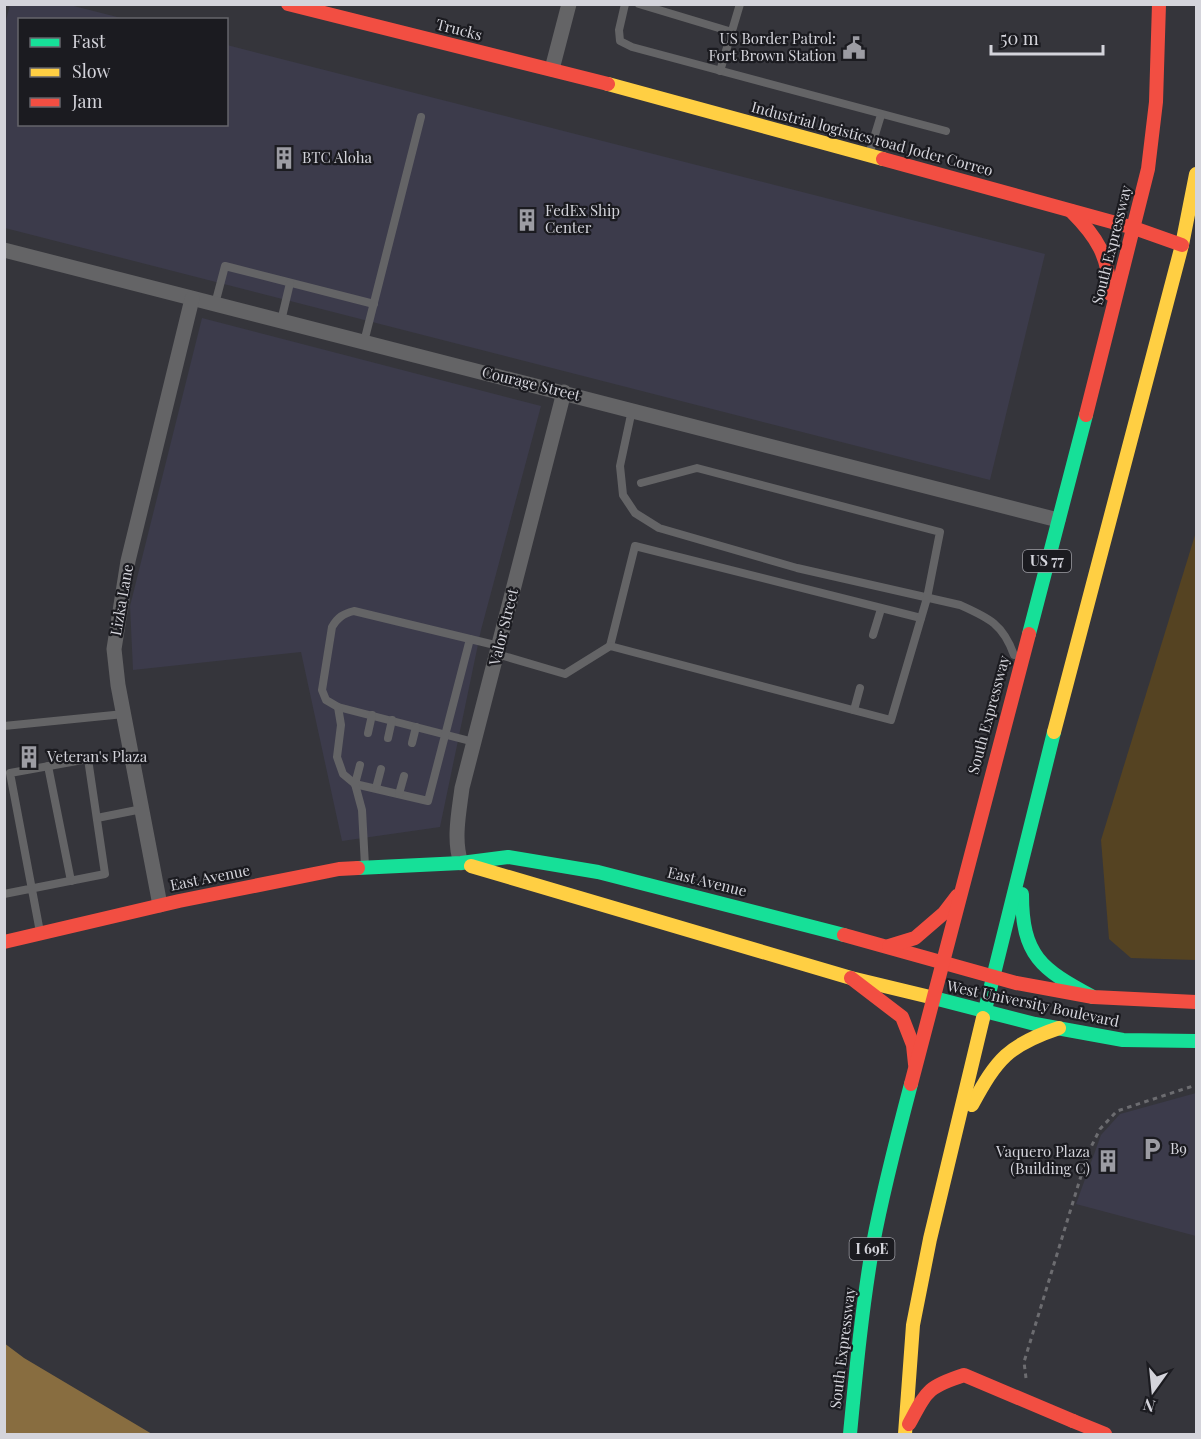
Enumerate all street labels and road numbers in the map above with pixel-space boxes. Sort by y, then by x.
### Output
street label: Trucks [434,14,484,44]
street label: Industrial logistics road Joder Correo [749,96,995,180]
street label: South Expressway [1087,183,1136,307]
street label: Courage Street [480,361,583,405]
road number: US 77 [1023,550,1071,572]
street label: Lizka Lane [105,562,137,637]
street label: Valor Street [484,585,522,668]
street label: South Expressway [963,653,1014,776]
street label: East Avenue [168,859,252,895]
street label: East Avenue [665,862,749,901]
street label: West University Boulevard [944,975,1121,1031]
road number: I 69E [850,1238,894,1260]
street label: South Expressway [825,1286,859,1410]

